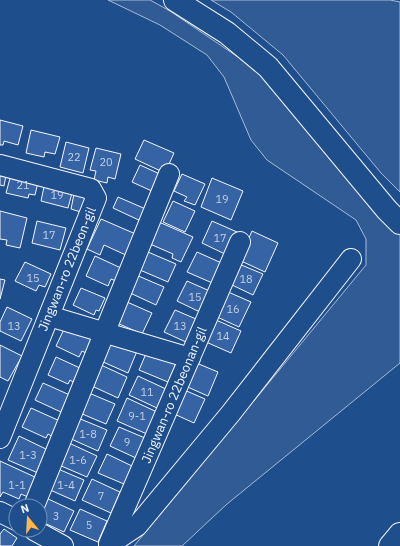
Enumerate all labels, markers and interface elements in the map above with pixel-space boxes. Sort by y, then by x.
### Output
house number: 22 [67,150,81,164]
house number: 20 [99,155,113,169]
house number: 21 [16,178,30,192]
house number: 19 [50,188,64,202]
house number: 19 [215,192,229,206]
street label: Jingwan-ro 22beon-gil [34,204,100,334]
house number: 17 [42,228,56,242]
house number: 17 [213,231,227,245]
house number: 15 [26,271,40,285]
house number: 18 [239,272,253,286]
house number: 15 [188,290,202,304]
house number: 16 [226,302,240,316]
house number: 13 [7,319,21,333]
house number: 13 [173,319,187,333]
street label: Jingwan-ro 22beonan-gil [138,324,211,466]
house number: 14 [216,329,230,343]
house number: 11 [140,385,154,399]
house number: 9-1 [128,409,146,423]
house number: 1-8 [79,427,97,441]
house number: 9 [124,435,130,449]
house number: 1-3 [19,448,37,462]
house number: 1-6 [69,453,87,467]
house number: 1-1 [8,478,26,492]
house number: 1-4 [57,478,75,492]
house number: 7 [98,489,104,503]
north arrow [8,498,48,538]
text: N [19,501,31,516]
house number: 3 [53,509,59,523]
house number: 5 [86,518,92,532]

